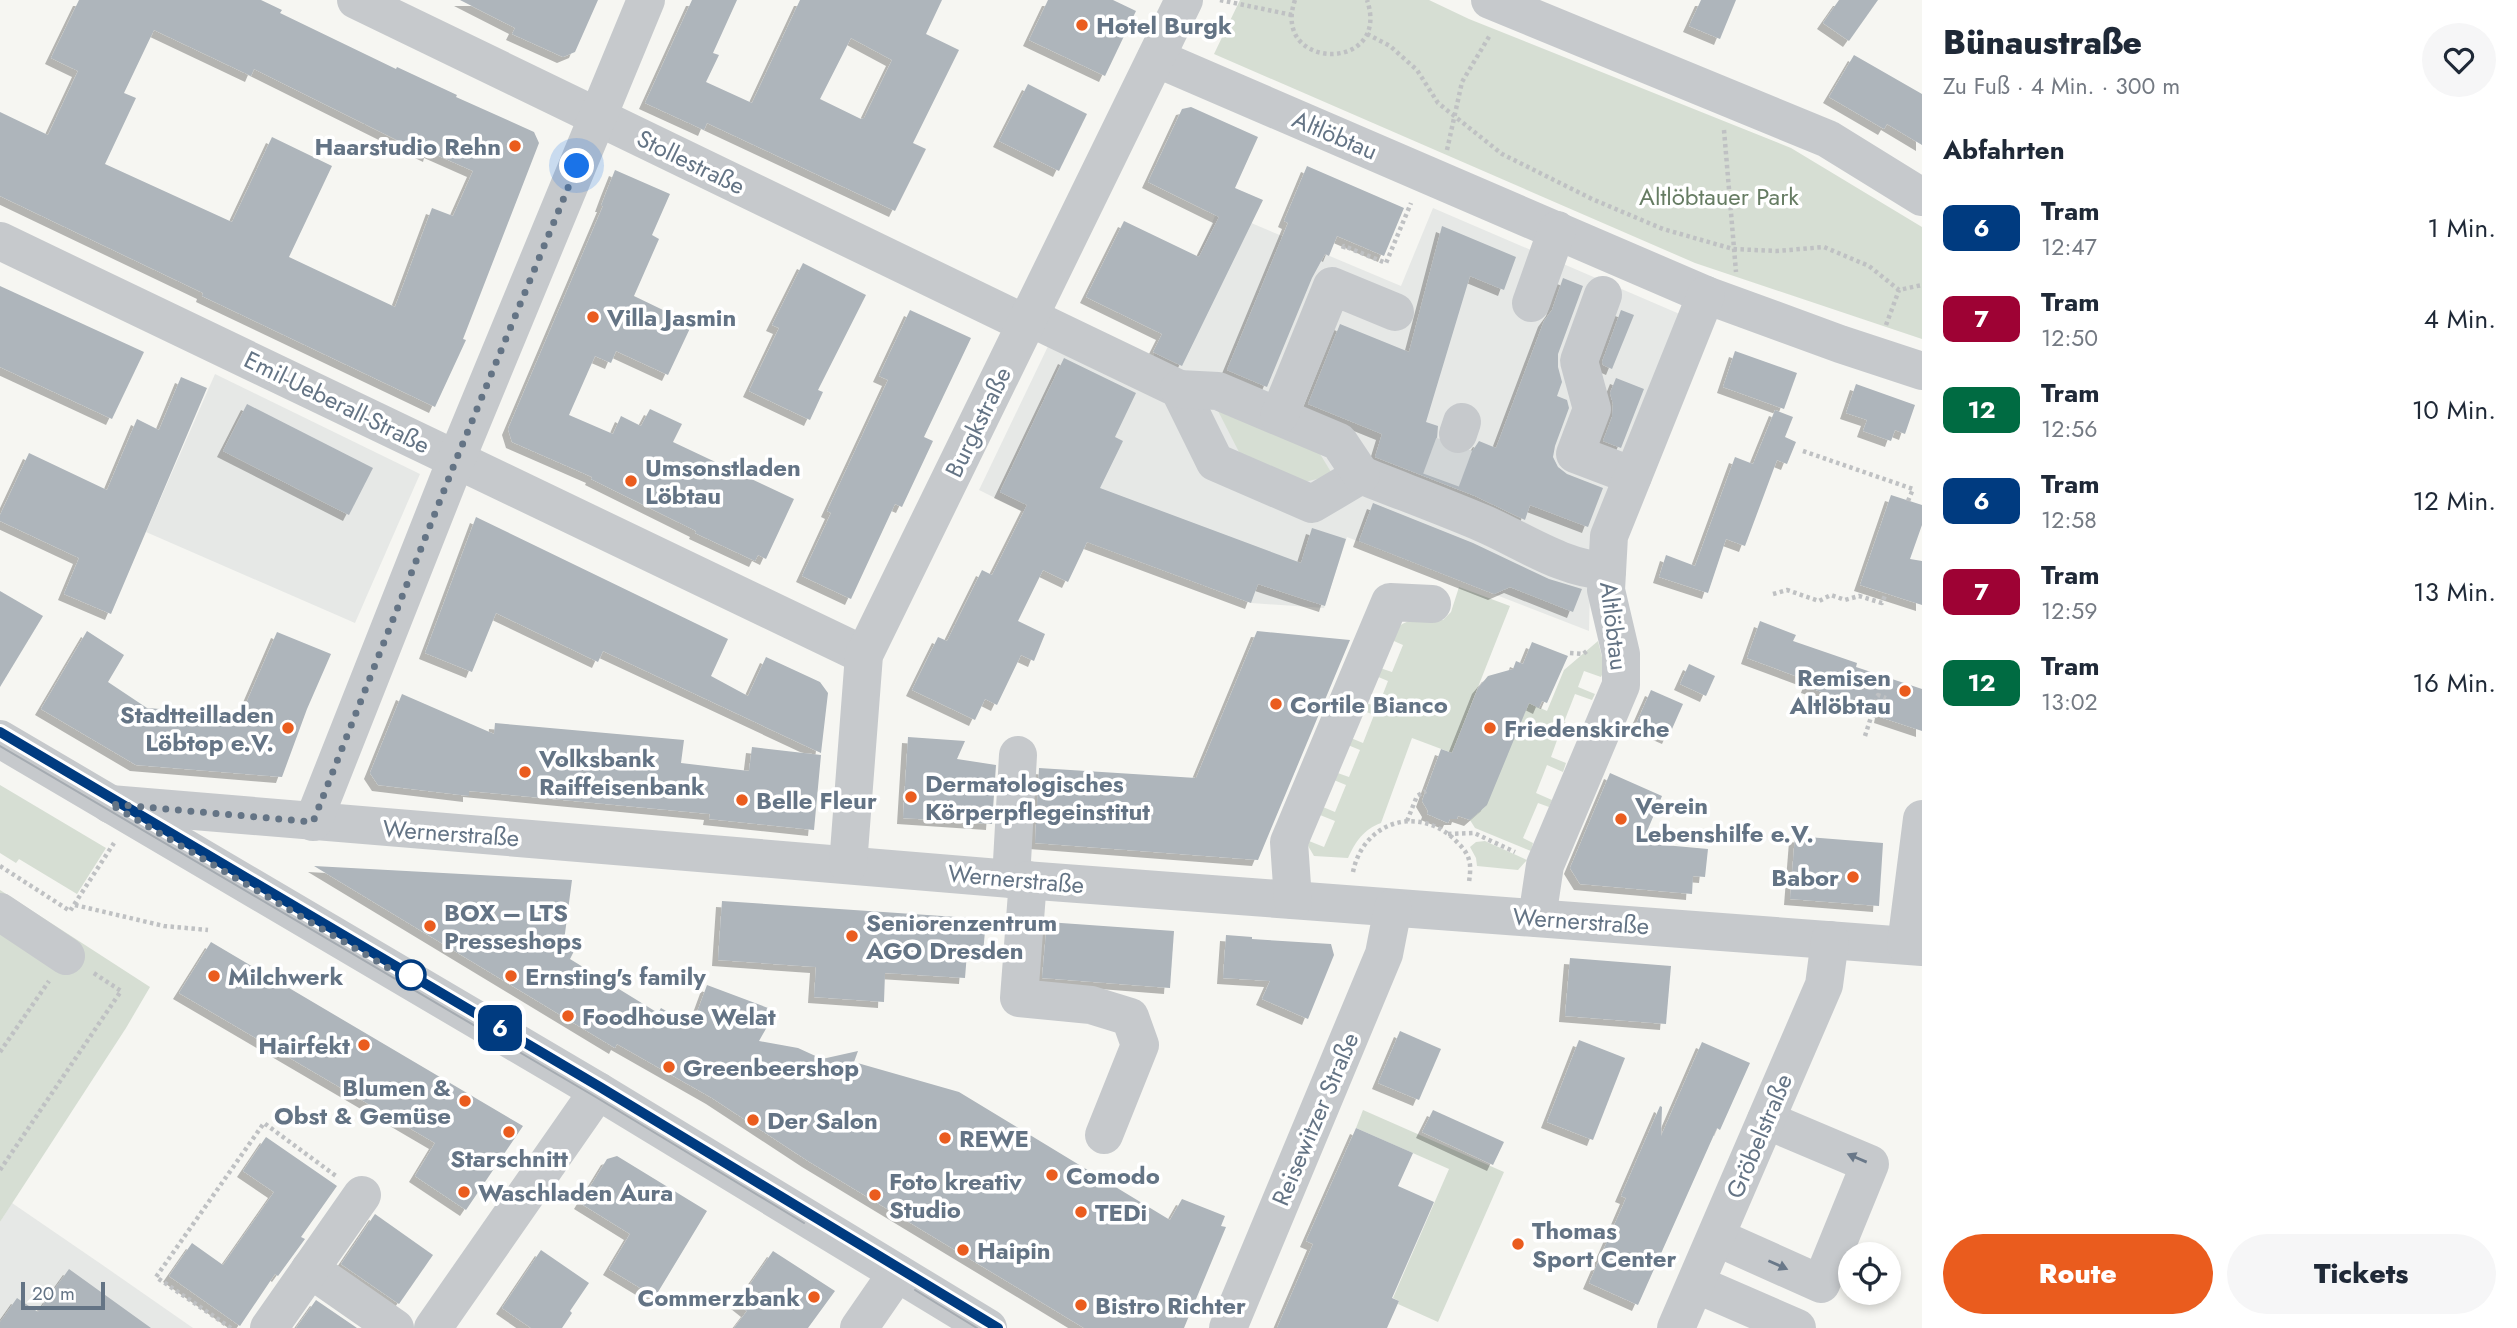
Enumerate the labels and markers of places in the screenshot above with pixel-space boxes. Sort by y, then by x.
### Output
place label: Hotel Burgk [1096,8,1232,43]
marker: Hotel Burgk [1074,17,1090,33]
place label: Haarstudio Rehn [314,129,501,164]
marker: Haarstudio Rehn [507,138,523,154]
place label: Villa Jasmin [606,300,736,335]
marker: Villa Jasmin [585,309,601,325]
place label: Umsonstladen Löbtau [645,450,801,513]
marker: Umsonstladen Löbtau [623,473,639,489]
place label: Remisen Altlöbtau [1788,660,1891,723]
marker: Remisen Altlöbtau [1897,683,1913,699]
place label: Cortile Bianco [1290,687,1448,722]
marker: Cortile Bianco [1268,696,1284,712]
place label: Stadtteilladen Löbtop e.V. [120,697,274,760]
place label: Friedenskirche [1504,711,1670,746]
marker: Stadtteilladen Löbtop e.V. [280,720,296,736]
marker: Friedenskirche [1482,720,1498,736]
place label: Volksbank Raiffeisenbank [538,741,705,804]
marker: Volksbank Raiffeisenbank [517,764,533,780]
place label: Dermatologisches Körperpflegeinstitut [925,766,1150,829]
place label: Belle Fleur [756,783,877,818]
place label: Verein Lebenshilfe e.V. [1634,788,1814,851]
marker: Dermatologisches Körperpflegeinstitut [903,789,919,805]
marker: Belle Fleur [734,792,750,808]
marker: Verein Lebenshilfe e.V. [1613,811,1629,827]
place label: Babor [1771,860,1839,895]
marker: Babor [1845,869,1861,885]
place label: BOX – LTS Presseshops [444,895,582,958]
place label: Seniorenzentrum AGO Dresden [865,905,1057,968]
marker: BOX – LTS Presseshops [422,918,438,934]
marker: Seniorenzentrum AGO Dresden [844,928,860,944]
place label: Milchwerk [228,959,343,994]
place label: Ernsting's family [525,959,706,994]
unlabelled marker [396,960,426,990]
marker: Milchwerk [206,968,222,984]
marker: Ernsting's family [503,968,519,984]
place label: Foodhouse Welat [582,999,776,1034]
marker: Foodhouse Welat [560,1008,576,1024]
place label: Hairfekt [258,1028,350,1063]
marker: Hairfekt [356,1037,372,1053]
place label: Greenbeershop [683,1050,859,1085]
marker: Greenbeershop [661,1059,677,1075]
place label: Blumen & Obst & Gemüse [274,1070,451,1133]
marker: Blumen & Obst & Gemüse [457,1093,473,1109]
place label: Der Salon [767,1103,878,1138]
marker: Der Salon [745,1112,761,1128]
place label: REWE [959,1121,1029,1156]
marker: Starschnitt [501,1124,517,1140]
marker: REWE [937,1130,953,1146]
place label: Starschnitt [450,1141,568,1176]
place label: Comodo [1066,1158,1160,1193]
place label: Foto kreativ Studio [889,1164,1022,1227]
marker: Comodo [1044,1167,1060,1183]
place label: Waschladen Aura [478,1175,673,1210]
marker: Waschladen Aura [456,1184,472,1200]
marker: Foto kreativ Studio [867,1187,883,1203]
place label: TEDi [1095,1195,1147,1230]
marker: TEDi [1073,1204,1089,1220]
place label: Thomas Sport Center [1532,1213,1676,1276]
place label: Haipin [977,1233,1051,1268]
marker: Thomas Sport Center [1510,1236,1526,1252]
marker: Haipin [955,1242,971,1258]
place label: Commerzbank [637,1280,800,1315]
place label: Bistro Richter [1095,1288,1246,1323]
marker: Commerzbank [806,1289,822,1305]
marker: Bistro Richter [1073,1297,1089,1313]

